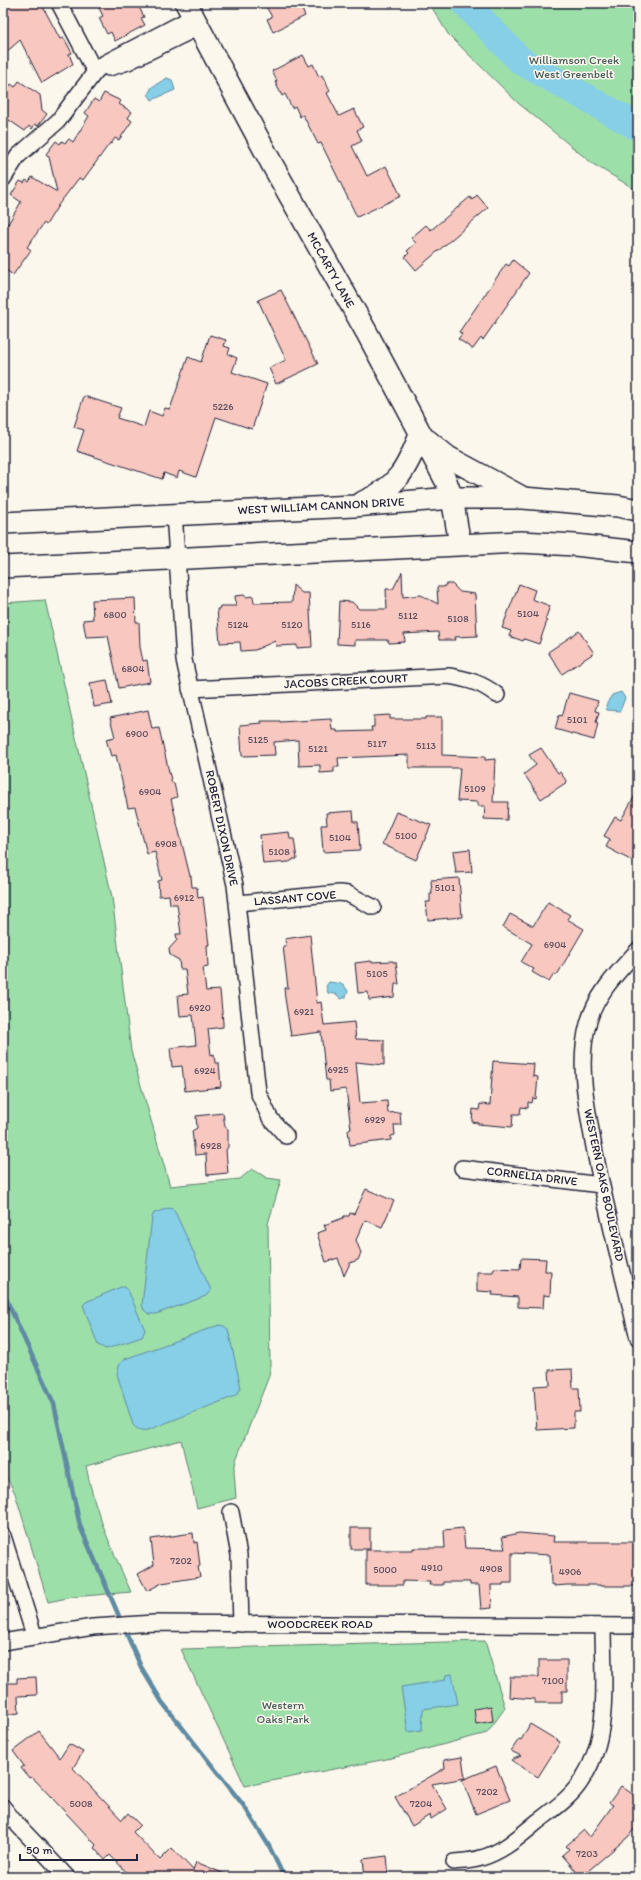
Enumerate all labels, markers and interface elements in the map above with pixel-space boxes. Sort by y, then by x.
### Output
park label: Williamson Creek West Greenbelt [529,53,620,81]
street label: MCCARTY LANE [304,230,358,311]
house number: 5226 [212,400,234,413]
street label: WEST WILLIAM CANNON DRIVE [237,495,405,517]
house number: 5104 [517,607,539,620]
house number: 6800 [103,608,127,621]
house number: 5112 [398,609,419,622]
house number: 5108 [447,612,469,625]
house number: 5124 [227,618,249,631]
house number: 5120 [281,618,303,631]
house number: 5116 [351,618,371,631]
house number: 6804 [122,662,144,675]
street label: JACOBS CREEK COURT [284,671,409,691]
house number: 5101 [567,713,588,726]
house number: 6900 [126,727,148,740]
house number: 5125 [248,733,268,746]
house number: 5117 [367,737,387,750]
house number: 5113 [416,739,437,752]
house number: 5121 [308,742,328,755]
street label: ROBERT DIXON DRIVE [203,769,241,888]
house number: 5109 [464,782,486,795]
house number: 6904 [139,785,161,798]
house number: 5100 [395,829,417,842]
house number: 5104 [329,831,351,844]
house number: 6908 [155,837,178,850]
house number: 5108 [268,845,290,858]
house number: 5101 [435,881,456,894]
street label: LASSANT COVE [253,887,337,909]
house number: 6912 [174,891,195,904]
house number: 6904 [544,938,566,951]
house number: 5105 [366,967,388,980]
house number: 6920 [189,1001,211,1014]
house number: 6921 [294,1005,315,1018]
house number: 6925 [327,1063,349,1076]
house number: 6924 [194,1064,216,1077]
street label: WESTERN OAKS BOULEVARD [581,1107,627,1263]
house number: 6929 [364,1113,386,1126]
house number: 6928 [200,1139,222,1152]
street label: CORNELIA DRIVE [486,1163,579,1189]
house number: 7202 [170,1554,193,1567]
house number: 4910 [421,1561,443,1574]
house number: 4908 [480,1562,503,1575]
house number: 5000 [373,1563,397,1576]
house number: 4906 [559,1565,581,1578]
street label: WOODCREEK ROAD [267,1617,373,1631]
house number: 7100 [542,1674,564,1687]
park label: Western Oaks Park [257,1698,310,1726]
house number: 7202 [476,1785,499,1798]
house number: 5008 [69,1797,93,1810]
house number: 7204 [410,1797,432,1810]
scale bar [20,1836,137,1862]
text: 50 m [26,1843,52,1857]
house number: 7203 [576,1847,598,1860]

